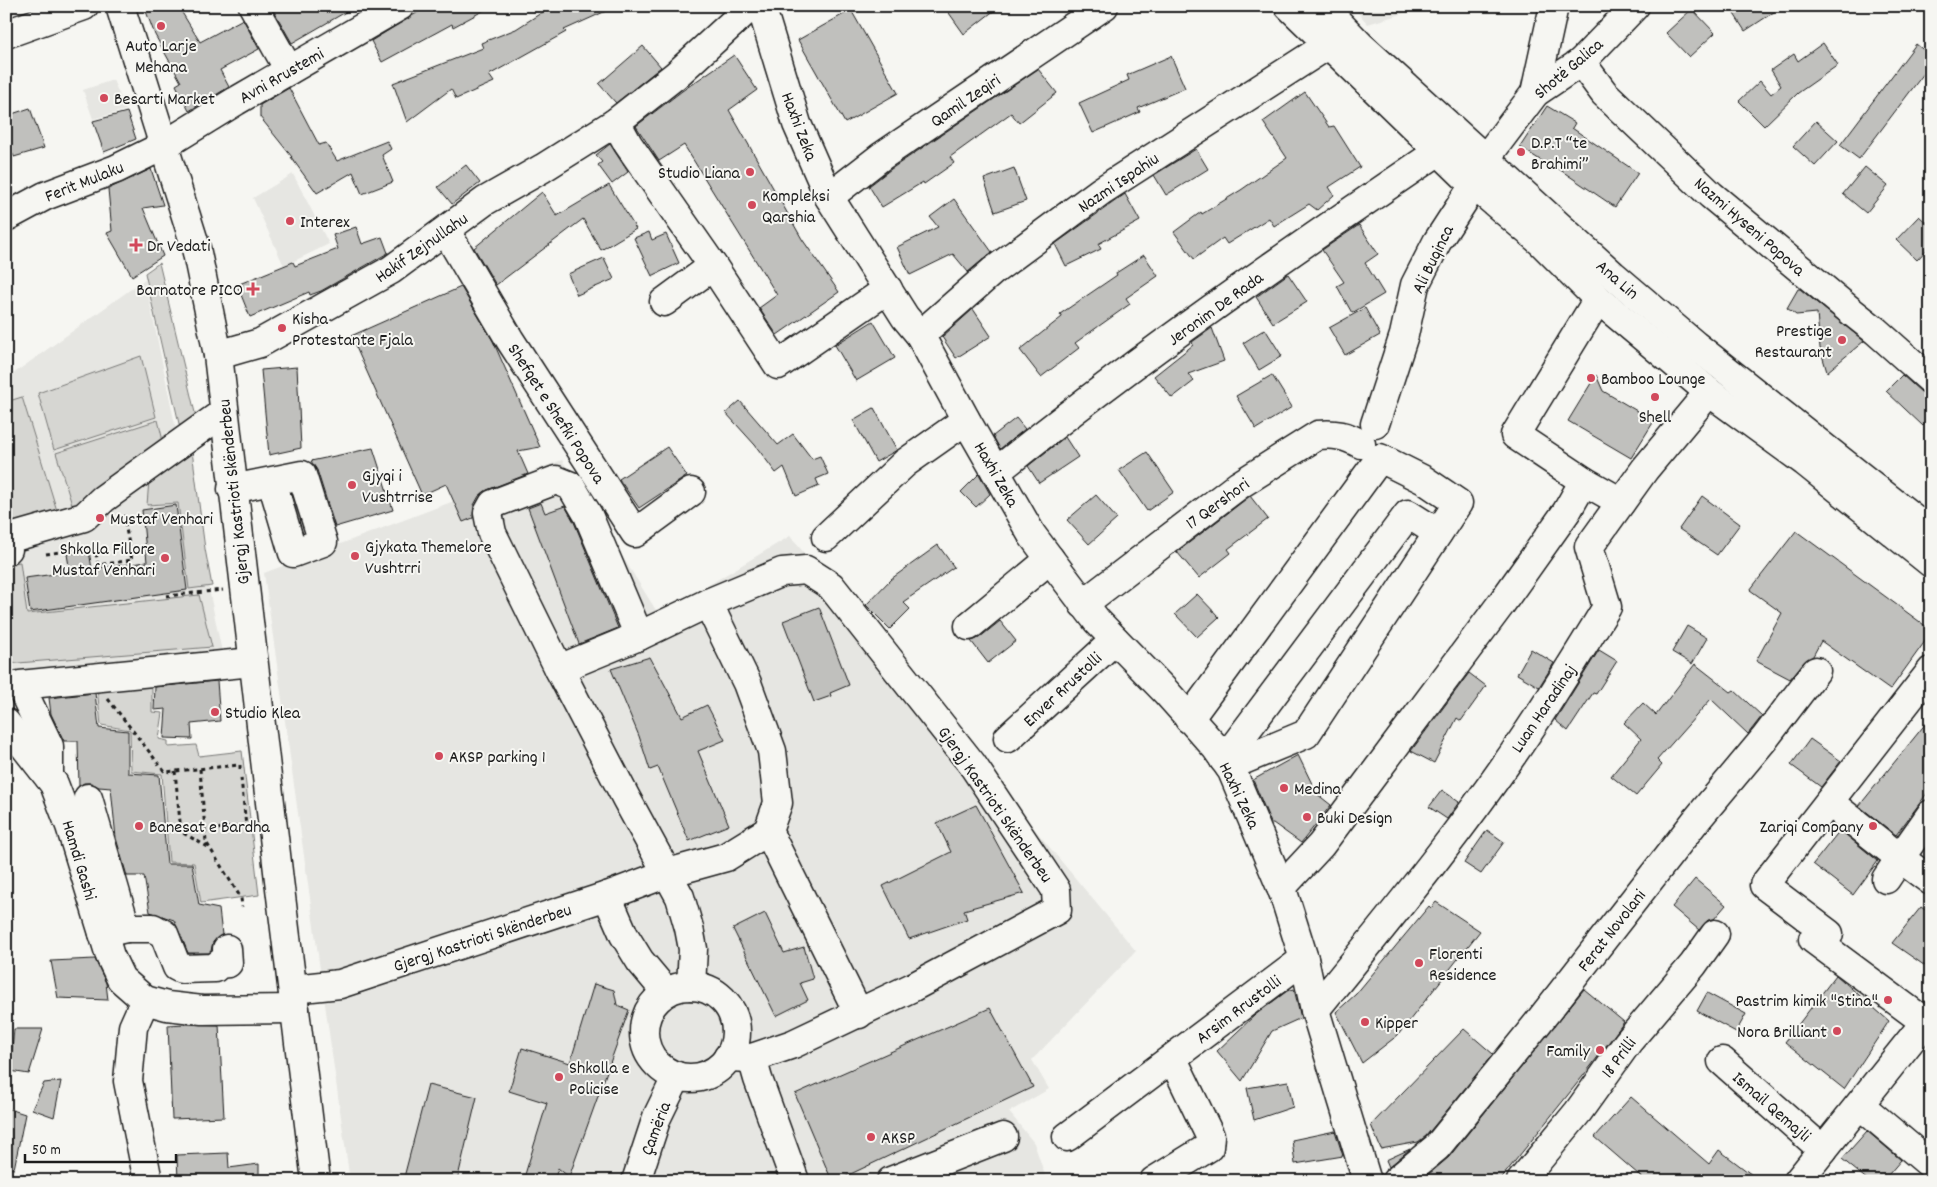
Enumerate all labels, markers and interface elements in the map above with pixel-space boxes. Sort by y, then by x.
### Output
marker: Auto Larje Mehana [155,20,167,32]
street label: Shotë Galica [1530,33,1610,106]
place label: Auto Larje Mehana [125,35,197,81]
street label: Avni Rrustemi [235,43,329,112]
street label: Qamil Zeqiri [926,69,1007,135]
place label: Besarti Market [114,88,215,113]
street label: Haxhi Zeka [773,89,822,165]
marker: Besarti Market [98,92,110,104]
place label: D.P.T “te Brahimi” [1531,132,1589,178]
marker: D.P.T “te Brahimi” [1515,146,1527,158]
street label: Nazmi Ispahiu [1074,148,1165,220]
street label: Ferit Mulaku [42,156,128,210]
place label: Studio Liana [658,162,741,187]
marker: Studio Liana [744,166,756,178]
street label: Nazmi Hyseni Popova [1687,172,1810,284]
place label: Kompleksi Qarshia [762,185,829,231]
marker: Kompleksi Qarshia [746,199,758,211]
street label: Hakif Zejnullahu [371,208,474,290]
place label: Interex [300,211,350,236]
marker: Interex [284,215,296,227]
street label: Ali Buqinca [1407,221,1462,298]
place label: Dr Vedati [147,235,211,260]
marker: Dr Vedati [129,238,143,252]
street label: Ana Lin [1589,255,1643,307]
street label: Jeronim De Rada [1164,266,1270,353]
place label: Barnatore PICO [136,279,243,304]
marker: Barnatore PICO [247,283,259,295]
place label: Kisha Protestante Fjala [292,308,414,354]
place label: Prestige Restaurant [1755,320,1832,366]
marker: Kisha Protestante Fjala [276,322,288,334]
marker: Prestige Restaurant [1836,334,1848,346]
street label: Shefqet e Shefki Popova [500,339,610,490]
place label: Bamboo Lounge [1601,368,1706,393]
marker: Bamboo Lounge [1585,372,1597,384]
marker: Shell [1649,391,1661,403]
street label: Gjergj Kastrioti Skënderbeu [213,398,258,586]
place label: Shell [1639,406,1672,431]
street label: Haxhi Zeka [966,438,1024,513]
place label: Gjyqi i Vushtrrise [362,465,433,511]
street label: 17 Qershori [1181,473,1256,537]
marker: Gjyqi i Vushtrrise [346,479,358,491]
place label: Mustaf Venhari [110,508,213,533]
marker: Mustaf Venhari [94,512,106,524]
place label: Gjykata Themelore Vushtrri [365,536,492,582]
place label: Shkolla Fillore Mustaf Venhari [52,538,155,584]
marker: Gjykata Themelore Vushtrri [349,550,361,562]
marker: Shkolla Fillore Mustaf Venhari [159,552,171,564]
street label: Enver Rrustolli [1019,648,1109,734]
street label: Luan Haradinaj [1506,660,1584,759]
place label: Studio Klea [225,702,301,727]
marker: Studio Klea [209,706,221,718]
street label: Gjergj Kastrioti Skënderbeu [930,722,1058,889]
place label: AKSP parking 1 [449,746,546,771]
marker: AKSP parking 1 [433,750,445,762]
street label: Haxhi Zeka [1211,758,1265,834]
place label: Medina [1294,778,1342,803]
marker: Medina [1278,782,1290,794]
place label: Buki Design [1317,807,1392,832]
marker: Buki Design [1301,811,1313,823]
place label: Banesat e Bardha [149,816,270,841]
place label: Zariqi Company [1760,816,1864,841]
street label: Hamdi Gashi [54,818,102,904]
marker: Banesat e Bardha [133,820,145,832]
marker: Zariqi Company [1867,820,1879,832]
street label: Ferat Novolani [1573,885,1653,978]
street label: Gjergj Kastrioti Skënderbeu [390,899,575,980]
place label: Florenti Residence [1429,943,1496,989]
marker: Florenti Residence [1413,957,1425,969]
street label: Arsim Rrustolli [1192,971,1287,1051]
place label: Pastrim kimik "Stina" [1735,990,1878,1015]
marker: Pastrim kimik "Stina" [1882,994,1894,1006]
place label: Kipper [1375,1012,1418,1037]
marker: Kipper [1359,1016,1371,1028]
place label: Nora Brilliant [1737,1021,1827,1046]
marker: Nora Brilliant [1831,1025,1843,1037]
street label: 18 Prilli [1596,1033,1644,1084]
place label: Family [1546,1040,1591,1065]
marker: Family [1594,1044,1606,1056]
place label: Shkolla e Policise [569,1057,630,1103]
street label: Ismail Qemajli [1725,1067,1815,1149]
marker: Shkolla e Policise [553,1071,565,1083]
street label: Çamëria [636,1098,679,1159]
place label: AKSP [881,1127,915,1152]
marker: AKSP [865,1131,877,1143]
scale bar [25,1132,176,1164]
text: 50 m [32,1140,61,1162]

